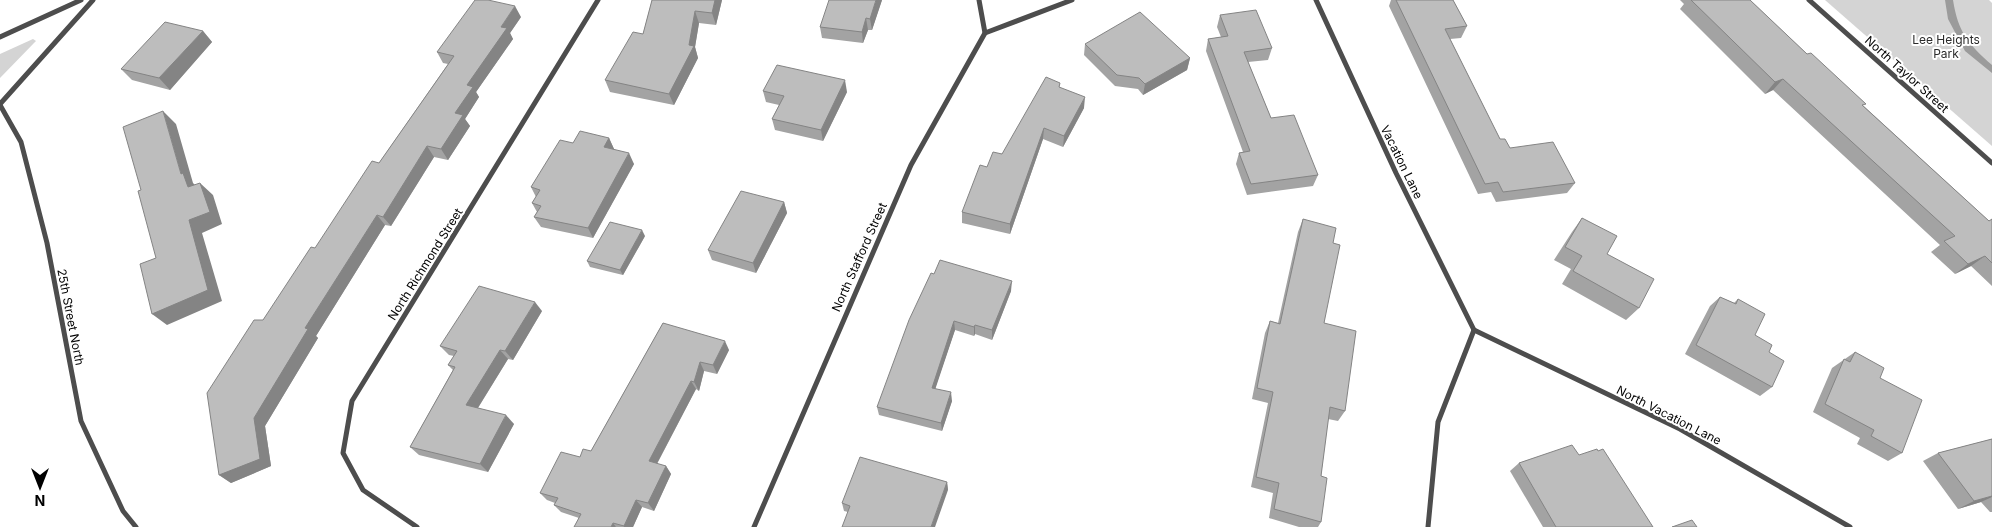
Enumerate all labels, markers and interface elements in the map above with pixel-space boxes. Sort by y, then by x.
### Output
street label: North Taylor Street [1862,32,1952,116]
park label: Lee Heights Park [1912,32,1980,61]
street label: Vacation Lane [1378,123,1426,201]
street label: North Stafford Street [828,200,890,314]
street label: North Richmond Street [384,205,466,323]
street label: 25th Street North [54,267,88,367]
street label: North Vacation Lane [1614,382,1724,448]
north arrow [15,462,65,512]
text: N [35,492,45,509]

